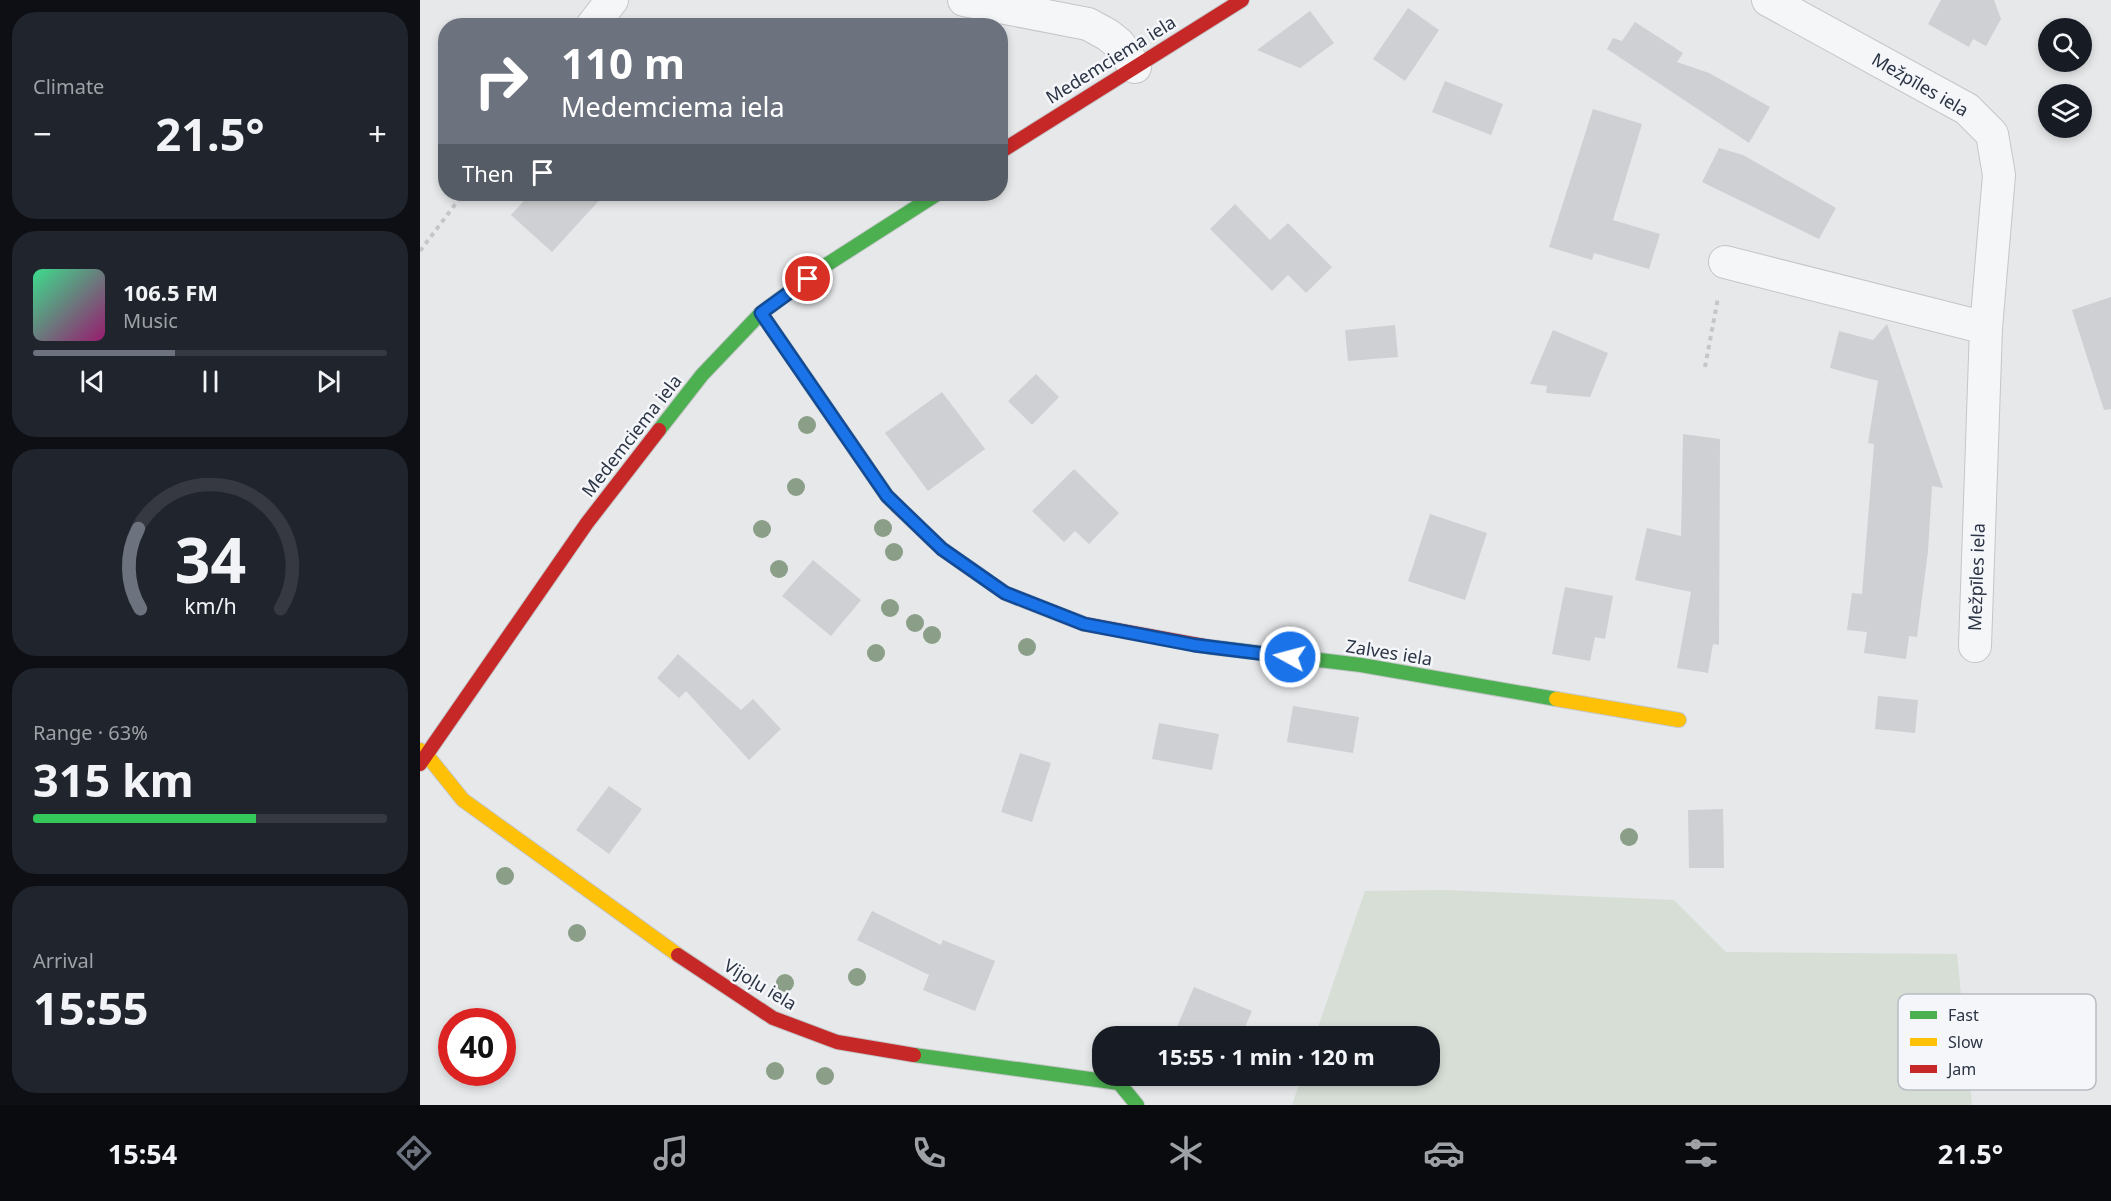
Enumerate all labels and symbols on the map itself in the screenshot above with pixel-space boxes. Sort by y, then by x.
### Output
street label: Medemciema iela [1041,9,1180,109]
street label: Mežpīles iela [1868,47,1973,122]
pin [782,253,833,304]
street label: Medemciema iela [576,369,687,502]
street label: Mežpīles iela [1962,523,1990,631]
position arrow [1258,625,1322,689]
street label: Zalves iela [1344,633,1434,671]
street label: Vijoļu iela [720,953,801,1015]
legend [1898,994,2096,1090]
text: Fast [1948,1004,1979,1026]
speed limit sign: 40 [438,1008,516,1086]
text: Slow [1948,1031,1983,1053]
text: Jam [1946,1058,1976,1080]

